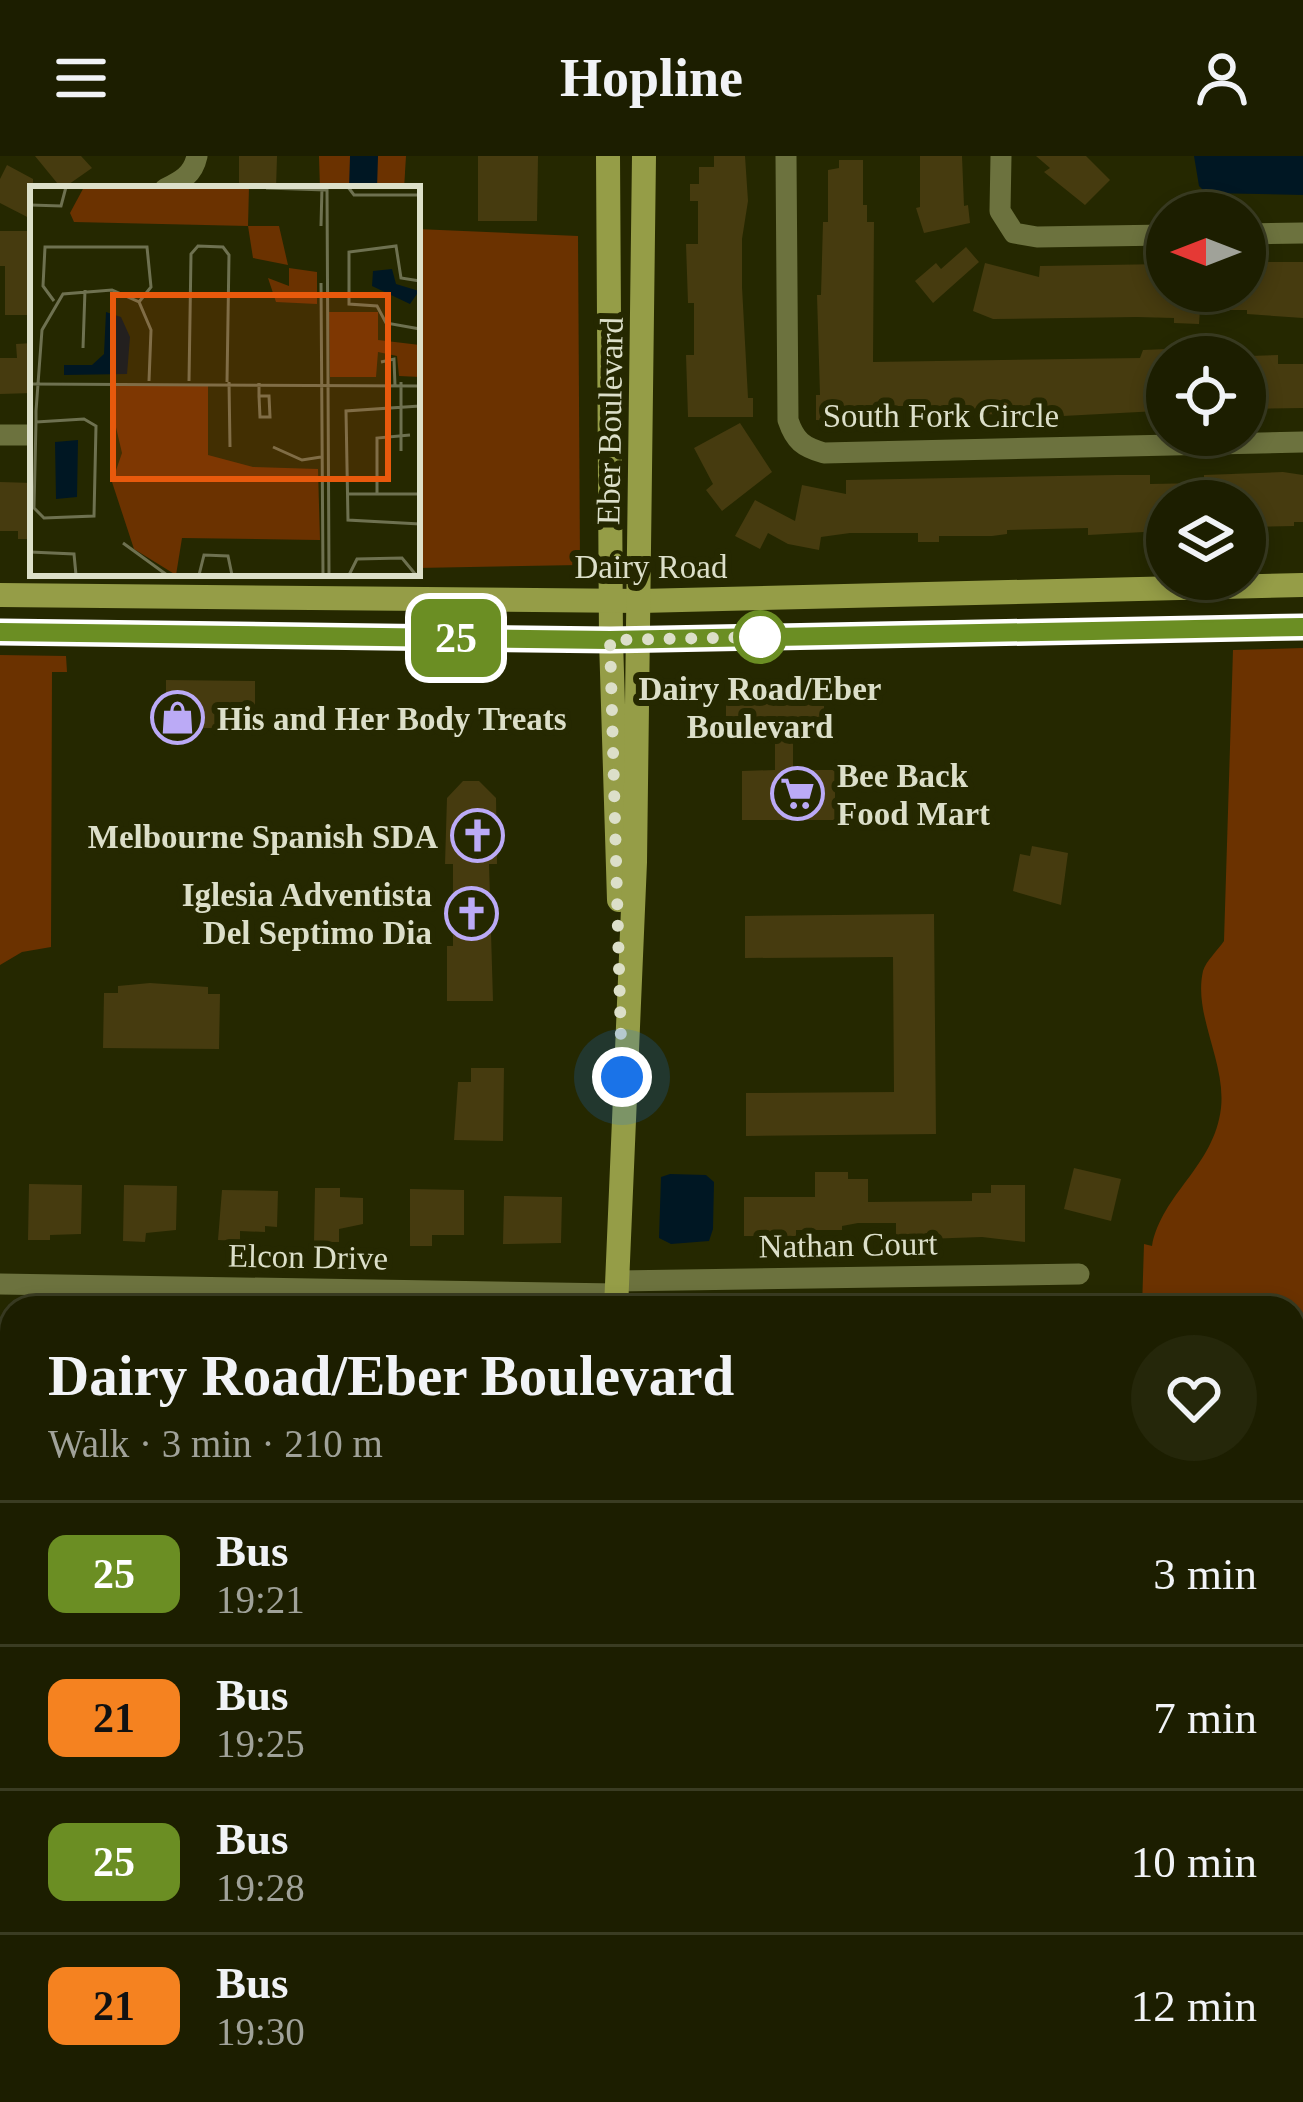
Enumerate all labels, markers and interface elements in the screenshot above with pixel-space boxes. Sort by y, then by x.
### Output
icon: menu [48,45,114,111]
icon: person [1189,45,1255,111]
text: Hopline [560,48,743,108]
inset map [30,186,420,576]
north arrow [1146,192,1266,312]
map controls [1146,192,1266,600]
street label: Eber Boulevard [590,316,630,525]
button: locate [1146,336,1266,456]
street label: South Fork Circle [823,398,1059,434]
button: layers [1146,480,1266,600]
street label: Dairy Road [574,549,728,585]
line badge: 25 [402,599,510,677]
marker: Dairy Road/Eber Boulevard [735,612,785,662]
text: 25 [435,615,477,661]
place label: Dairy Road/Eber Boulevard [639,671,881,745]
shop icon: His and Her Body Treats [150,690,206,746]
place label: His and Her Body Treats [217,701,567,737]
place label: Bee Back Food Mart [837,758,990,832]
supermarket icon: Bee Back Food Mart [770,766,826,822]
church icon: Melbourne Spanish SDA [449,808,505,864]
place label: Melbourne Spanish SDA [88,819,438,855]
place label: Iglesia Adventista Del Septimo Dia [182,877,432,951]
church icon: Iglesia Adventista Del Septimo Dia [443,885,499,941]
your location [592,1047,652,1107]
street label: Nathan Court [758,1225,938,1265]
street label: Elcon Drive [228,1238,388,1276]
button: heart [1131,1335,1257,1461]
text: Dairy Road/Eber Boulevard [48,1344,734,1407]
text: Walk · 3 min · 210 m [48,1422,383,1465]
text: Bus [216,1526,289,1576]
text: 3 min [1153,1549,1257,1599]
text: 25 [93,1551,135,1597]
text: 19:21 [216,1578,305,1621]
text: Bus [216,1670,289,1720]
text: 7 min [1153,1693,1257,1743]
text: 21 [93,1695,135,1741]
text: 19:25 [216,1722,305,1765]
text: Bus [216,1814,289,1864]
text: 10 min [1131,1837,1257,1887]
text: 25 [93,1839,135,1885]
text: 19:28 [216,1866,305,1909]
text: Bus [216,1958,289,2008]
text: 12 min [1131,1981,1257,2031]
text: 21 [93,1983,135,2029]
text: 19:30 [216,2010,305,2053]

